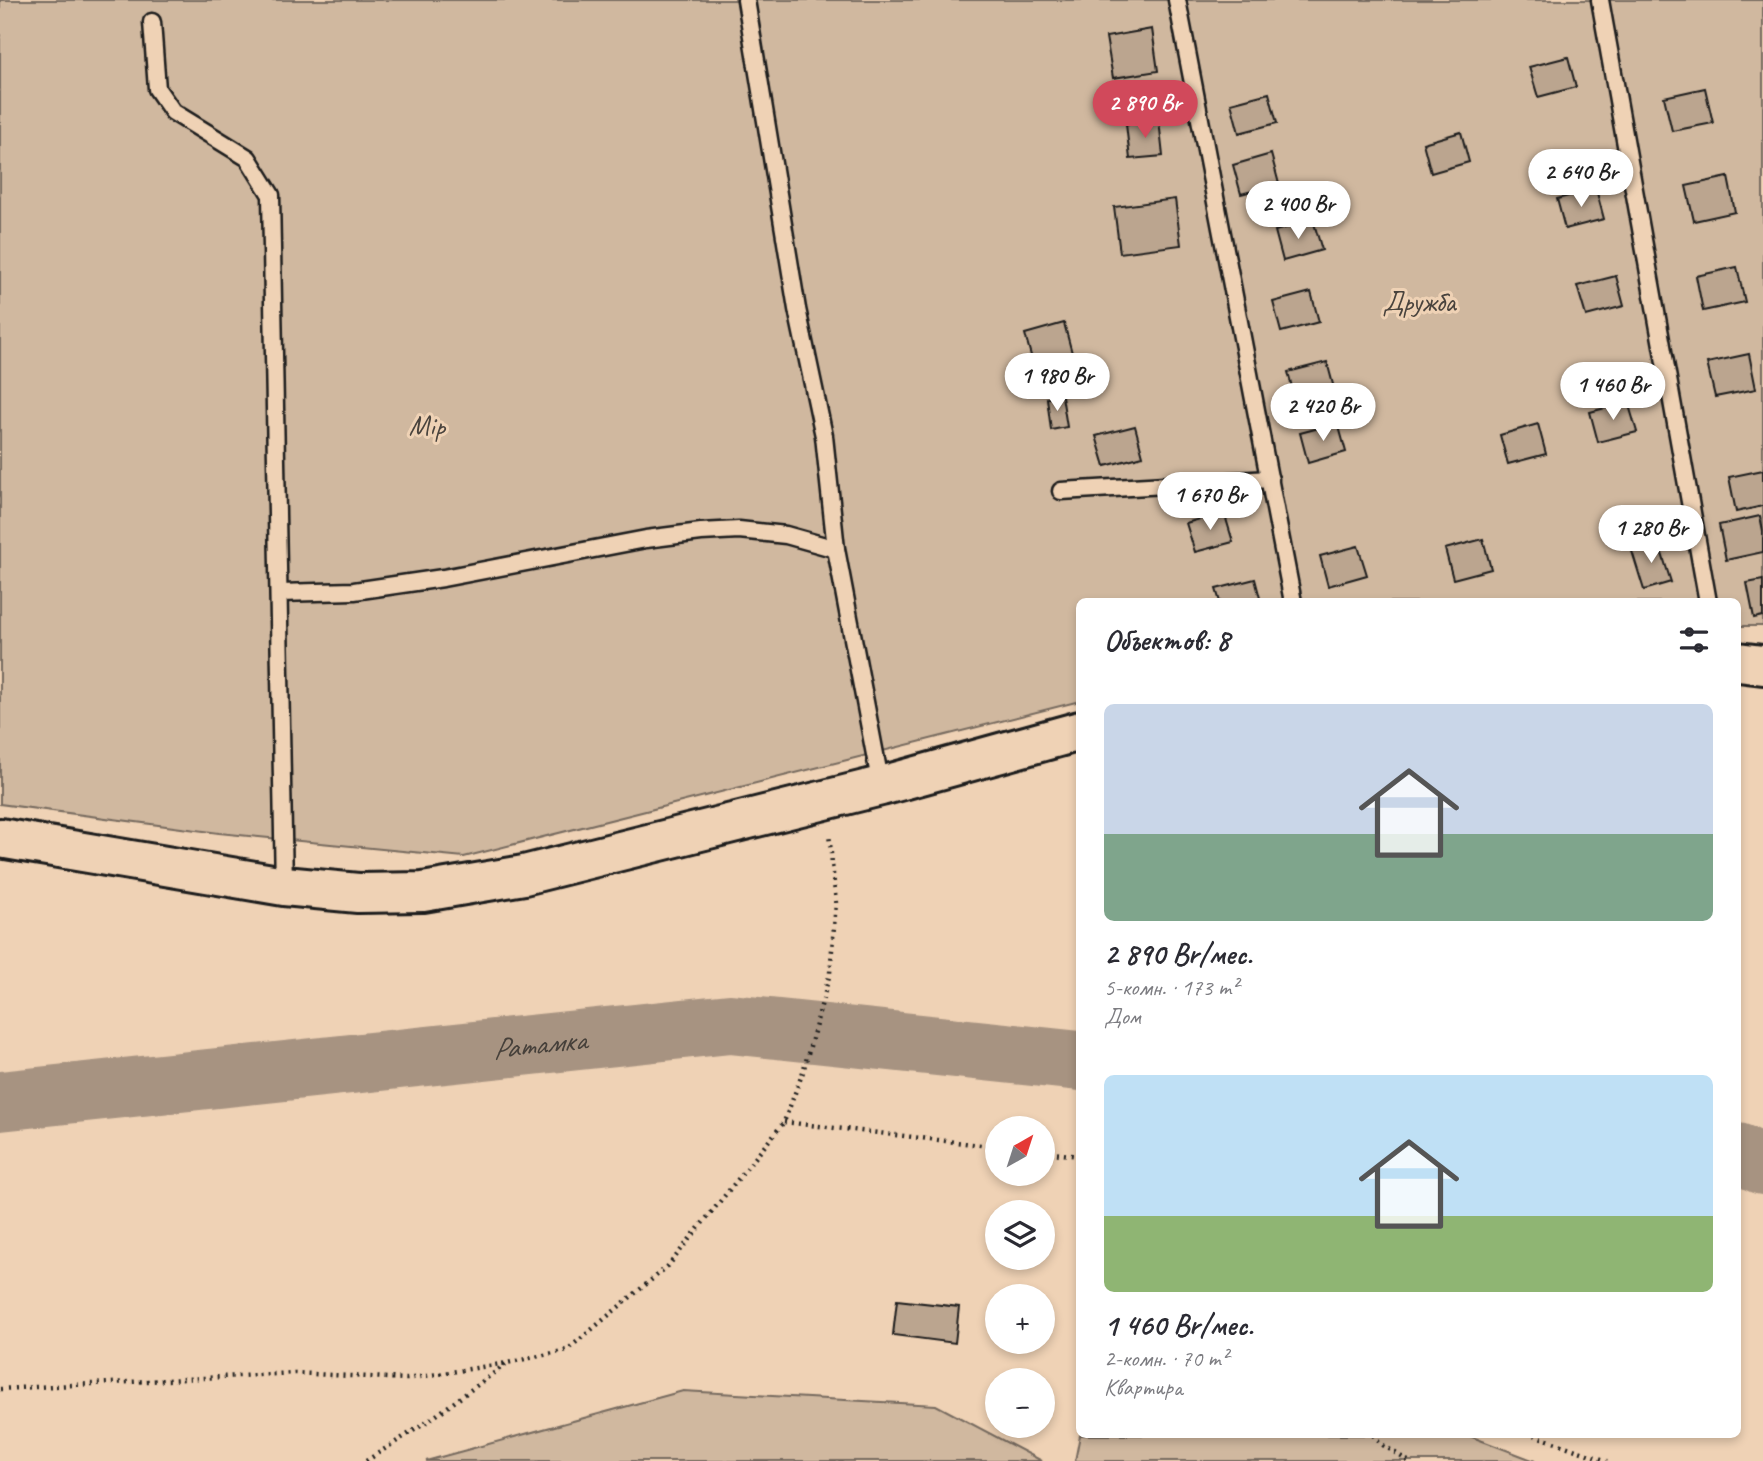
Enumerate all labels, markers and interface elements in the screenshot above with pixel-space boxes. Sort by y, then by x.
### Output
pin: 2 890 Br [1073,80,1217,140]
text: 2 890 Br [1109,88,1181,117]
pin: 2 640 Br [1509,150,1653,209]
text: 2 640 Br [1544,157,1618,186]
pin: 2 400 Br [1226,182,1370,241]
text: 2 400 Br [1262,189,1334,218]
park label: Дружба [1382,284,1457,319]
pin: 1 980 Br [985,354,1129,413]
text: 1 980 Br [1021,361,1093,390]
pin: 1 460 Br [1541,362,1685,422]
text: 1 460 Br [1576,370,1650,399]
pin: 2 420 Br [1251,384,1395,443]
text: 2 420 Br [1287,391,1359,420]
park label: Мір [409,408,447,443]
pin: 1 670 Br [1138,472,1282,532]
text: 1 670 Br [1173,480,1247,509]
pin: 1 280 Br [1579,505,1723,565]
text: 1 280 Br [1615,513,1687,542]
text: Объектов: 8 [1104,621,1229,659]
icon: filters [1675,621,1713,659]
icon: home [1346,750,1472,876]
text: 2 890 Br/мес. [1104,935,1252,973]
text: 5-комн. · 173 m² [1104,973,1238,1002]
text: Дом [1104,1002,1141,1031]
water label: Ратамка [490,1020,591,1068]
north arrow [985,1116,1055,1186]
map controls [985,1116,1055,1438]
icon: home [1346,1121,1472,1247]
button: layers [985,1200,1055,1270]
button: + [985,1284,1055,1354]
text: 1 460 Br/мес. [1104,1306,1253,1344]
text: 2-комн. · 70 m² [1104,1344,1228,1373]
button: − [985,1368,1055,1438]
text: Квартира [1104,1373,1182,1402]

